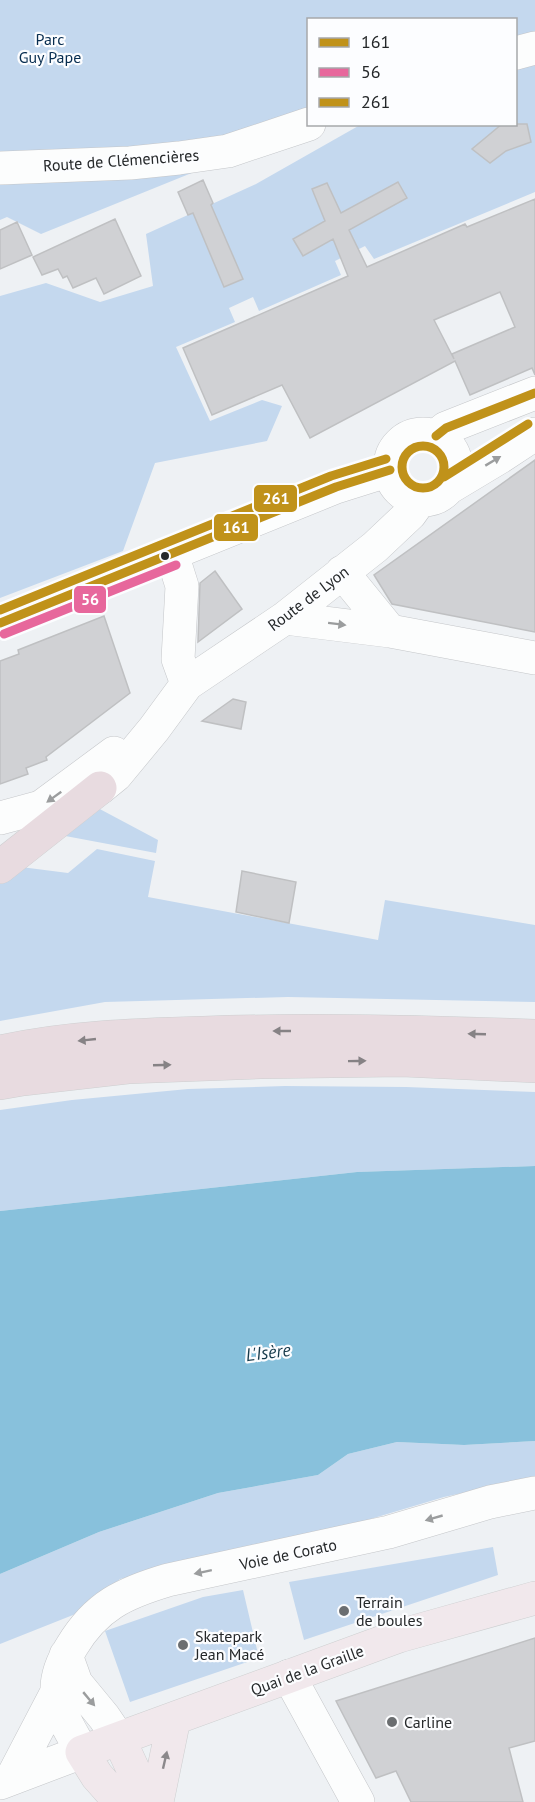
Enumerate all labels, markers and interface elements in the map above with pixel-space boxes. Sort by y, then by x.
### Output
legend [307,18,517,126]
park label: Parc Guy Pape [19,29,81,67]
text: 161 [361,30,390,53]
text: 56 [361,60,381,83]
text: 261 [361,90,390,113]
street label: Route de Clémencières [42,145,200,175]
one-way arrow [485,456,501,467]
line badge: 261 [253,484,298,513]
text: 261 [262,488,290,508]
line badge: 161 [213,513,259,542]
text: 161 [222,517,250,537]
unlabelled marker [159,550,171,562]
street label: Route de Lyon [264,561,352,635]
line badge: 56 [73,585,107,614]
text: 56 [81,589,99,609]
one-way arrow [328,620,347,629]
one-way arrow [46,791,61,803]
one-way arrow [272,1026,291,1036]
one-way arrow [467,1029,486,1039]
one-way arrow [77,1035,96,1045]
one-way arrow [348,1056,367,1066]
one-way arrow [153,1061,172,1070]
water label: L'Isère [244,1338,292,1366]
one-way arrow [425,1514,443,1524]
street label: Voie de Corato [237,1534,338,1574]
one-way arrow [194,1568,213,1578]
place label: Terrain de boules [356,1592,423,1630]
marker: Terrain de boules [337,1604,351,1618]
place label: Skatepark Jean Macé [194,1626,264,1664]
marker: Skatepark Jean Macé [176,1638,190,1652]
street label: Quai de la Graille [248,1640,366,1700]
one-way arrow [82,1691,95,1706]
place label: Carline [404,1712,452,1732]
marker: Carline [385,1715,399,1729]
one-way arrow [161,1751,170,1770]

